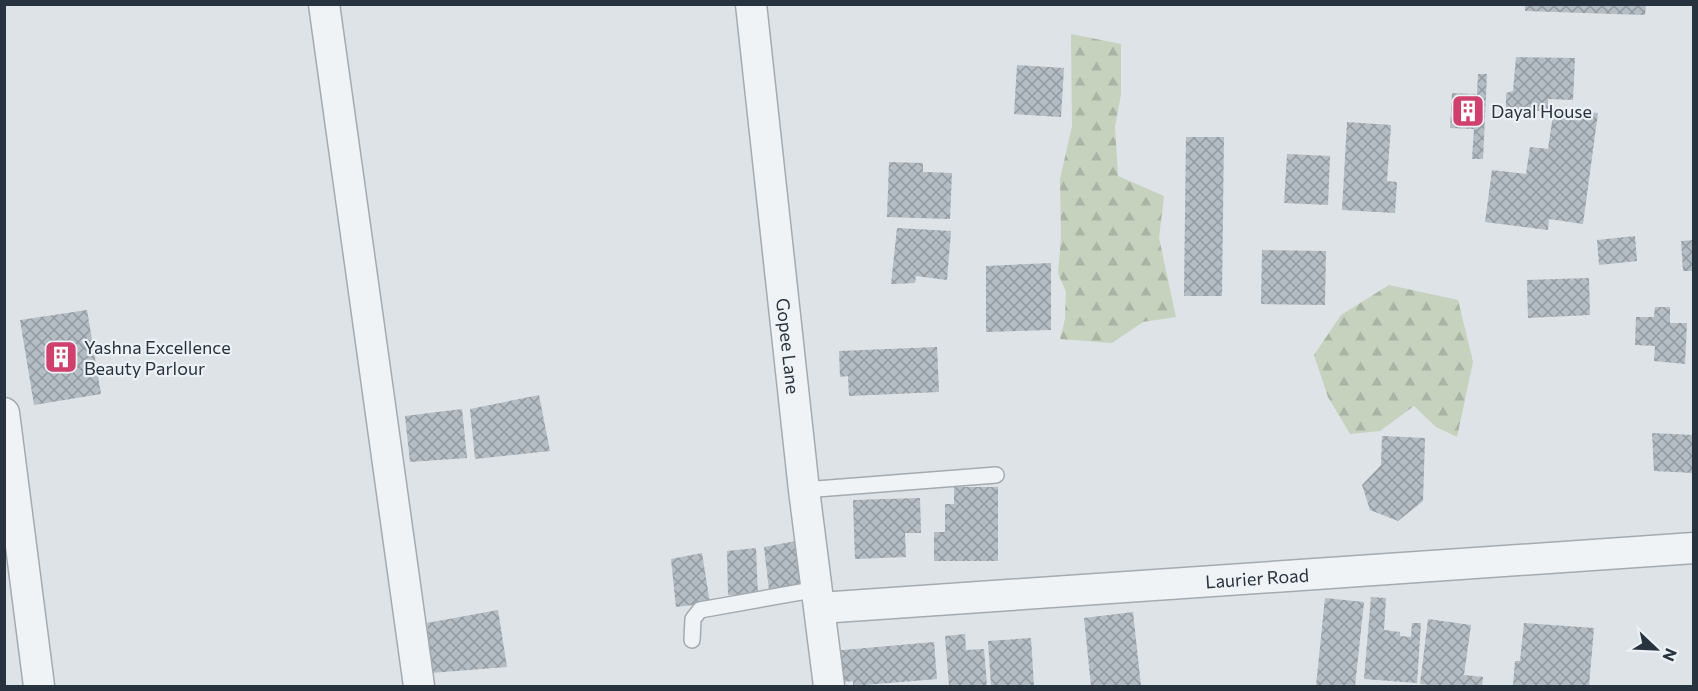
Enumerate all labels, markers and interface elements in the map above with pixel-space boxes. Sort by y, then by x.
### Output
building icon: Dayal House [1450,93,1486,129]
place label: Dayal House [1491,100,1592,122]
street label: Gopee Lane [772,297,804,395]
place label: Yashna Excellence Beauty Parlour [84,336,231,379]
building icon: Yashna Excellence Beauty Parlour [43,339,79,375]
street label: Laurier Road [1204,563,1310,593]
north arrow [1626,619,1686,679]
text: N [1659,646,1681,664]

